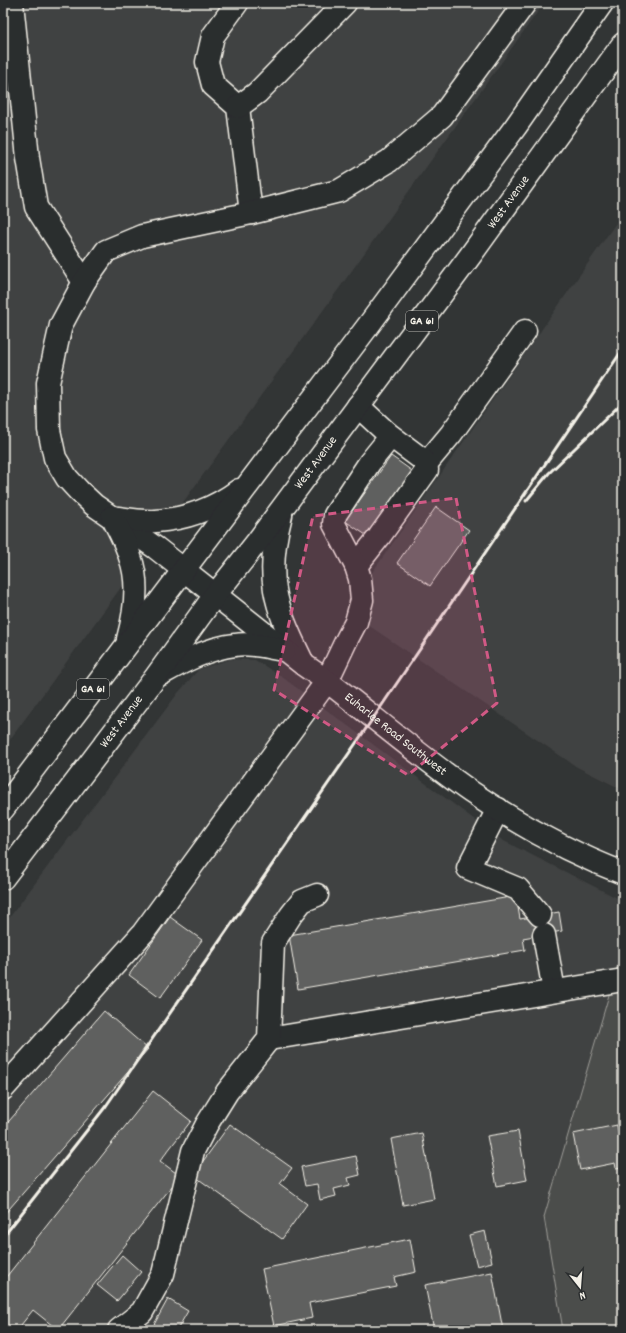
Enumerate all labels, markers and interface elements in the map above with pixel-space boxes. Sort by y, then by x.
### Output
street label: West Avenue [483,171,535,233]
road number: GA 61 [406,311,438,331]
street label: West Avenue [290,432,342,493]
road number: GA 61 [77,679,109,699]
street label: Euharlee Road Southwest [340,688,451,781]
street label: West Avenue [95,691,148,752]
north arrow [560,1267,600,1307]
text: N [577,1286,587,1303]

